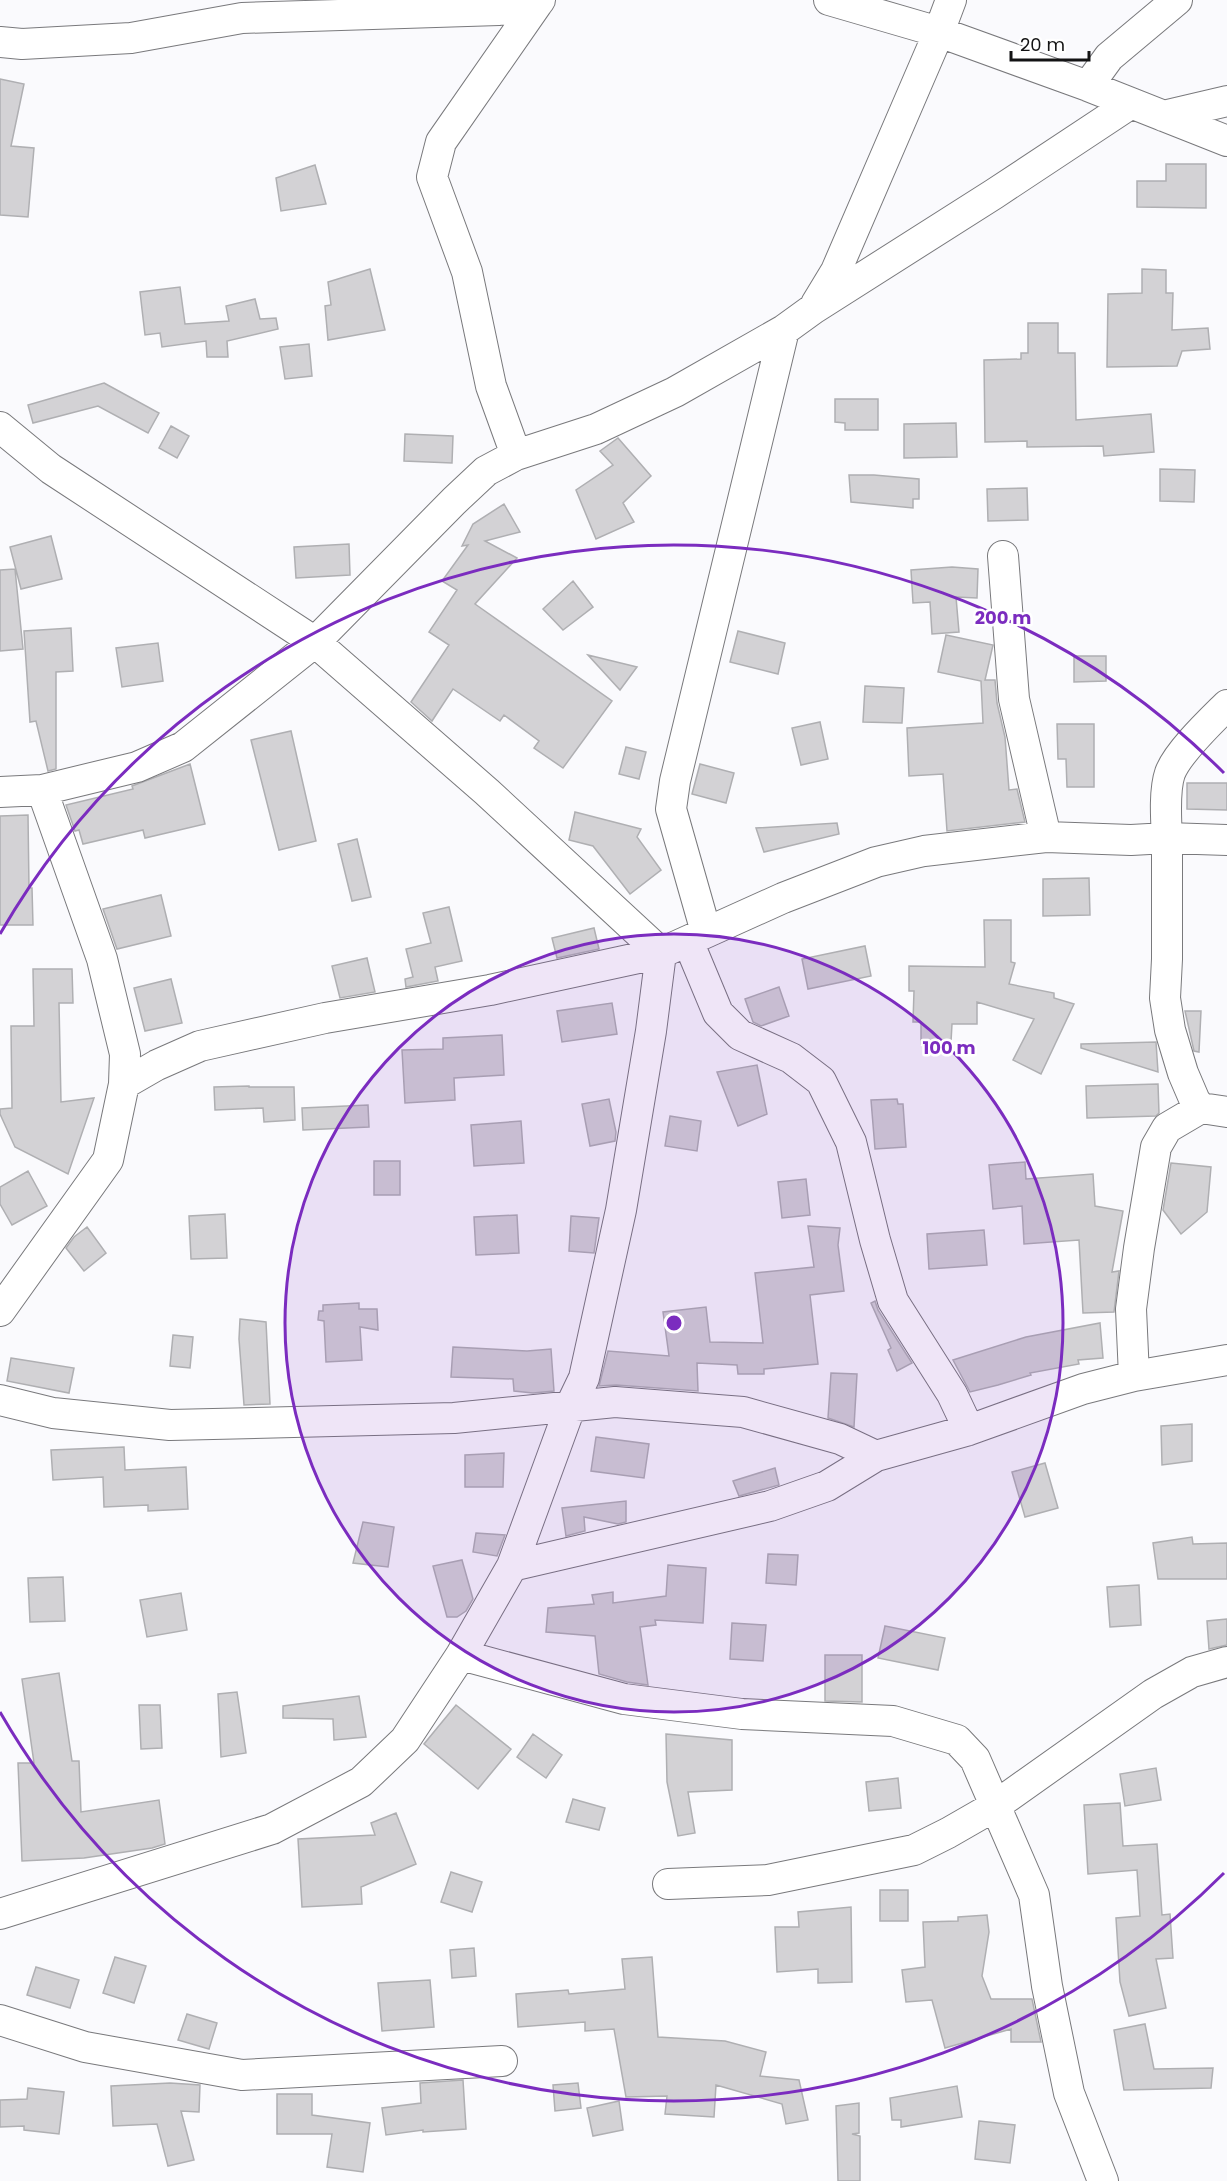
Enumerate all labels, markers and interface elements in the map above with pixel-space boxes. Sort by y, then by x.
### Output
scale bar [1011,24,1089,62]
text: 20 m [1020,32,1065,57]
text: 200 m [975,605,1031,630]
text: 100 m [922,1035,976,1060]
centre of rings [664,1313,684,1333]

